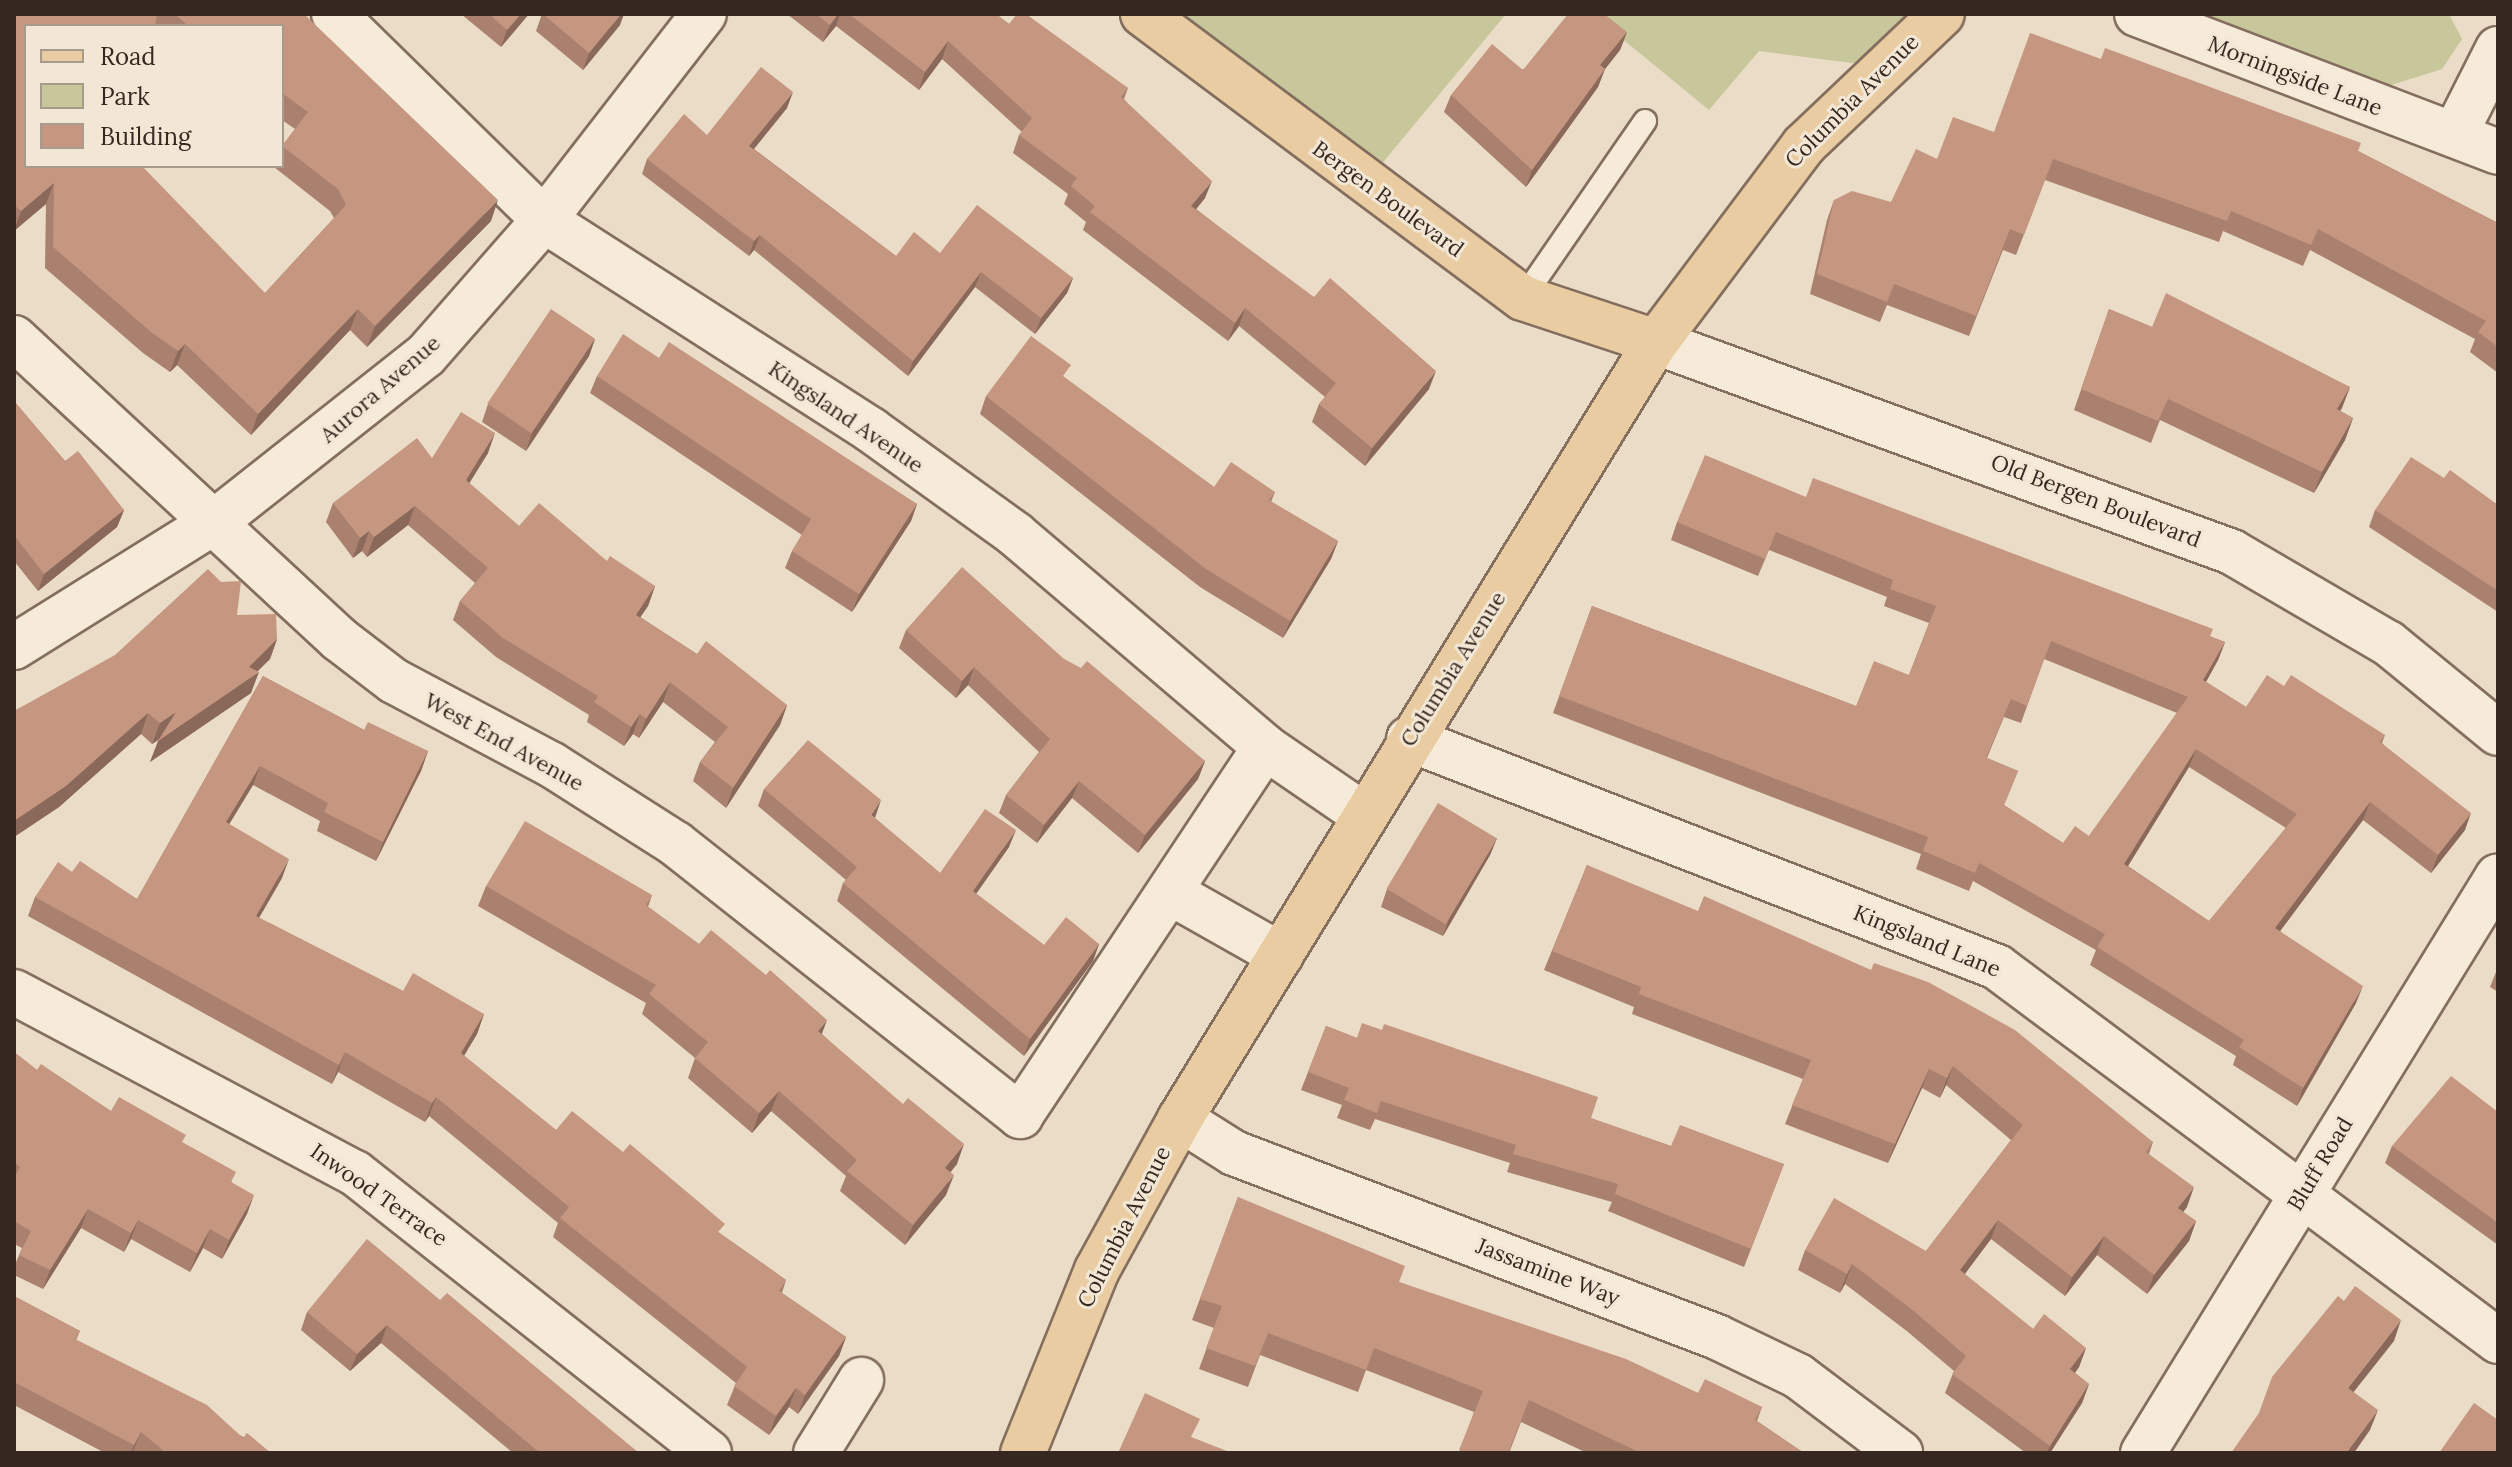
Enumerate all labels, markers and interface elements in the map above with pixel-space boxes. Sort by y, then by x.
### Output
legend [24,24,284,168]
street label: Columbia Avenue [1780,29,1924,173]
street label: Morningside Lane [2204,31,2386,121]
text: Road [100,41,156,72]
text: Park [100,81,150,112]
text: Building [100,121,191,152]
street label: Bergen Boulevard [1307,135,1469,263]
street label: Aurora Avenue [315,330,445,448]
street label: Kingsland Avenue [764,355,928,479]
street label: Old Bergen Boulevard [1987,449,2205,553]
street label: Columbia Avenue [1395,587,1511,751]
street label: West End Avenue [420,687,588,797]
street label: Kingsland Lane [1850,899,2004,983]
street label: Bluff Road [2282,1112,2358,1216]
street label: Inwood Terrace [306,1138,452,1252]
street label: Columbia Avenue [1072,1142,1176,1312]
street label: Jassamine Way [1472,1233,1624,1311]

